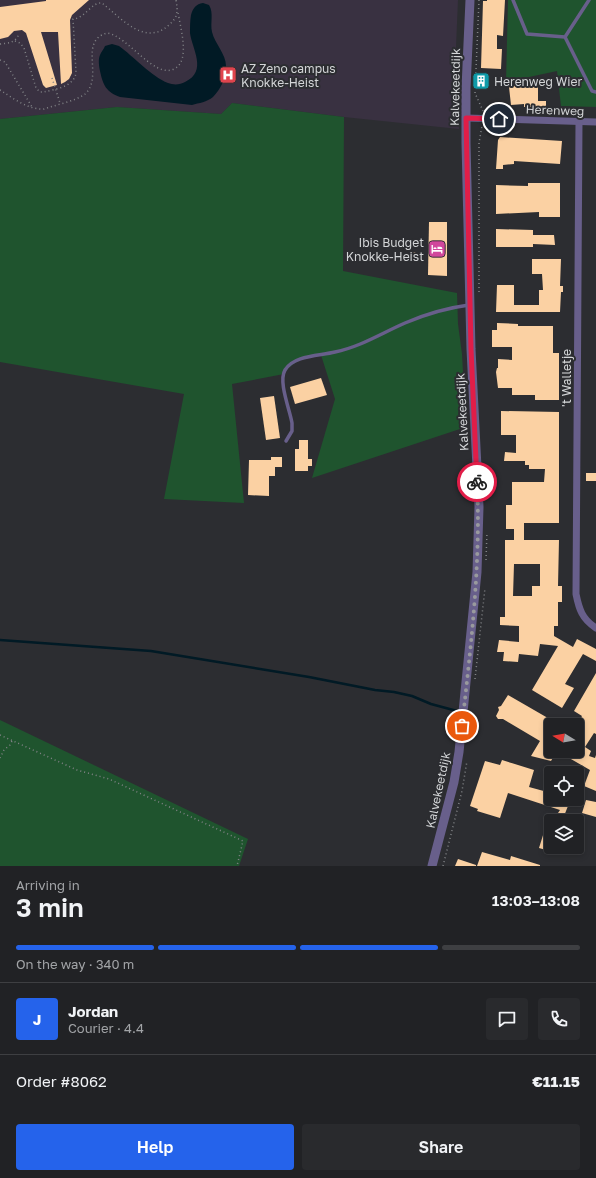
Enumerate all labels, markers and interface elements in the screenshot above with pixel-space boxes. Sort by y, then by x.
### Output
street label: Kalvekeetdijk [447,48,463,126]
place label: AZ Zeno campus Knokke-Heist [241,61,336,90]
hospital icon: AZ Zeno campus Knokke-Heist [218,65,238,85]
building icon: Herenweg Wier [471,71,491,91]
place label: Herenweg Wier [494,74,582,89]
street label: Herenweg [525,101,585,119]
pin [482,102,516,136]
icon: home [488,108,510,130]
place label: Ibis Budget Knokke-Heist [346,235,424,264]
hotel icon: Ibis Budget Knokke-Heist [427,239,447,259]
street label: 't Walletje [559,349,574,407]
street label: Kalvekeetdijk [452,373,472,451]
courier [457,462,497,502]
icon: bike [466,471,488,493]
pin [445,709,479,743]
icon: bag [451,715,473,737]
north arrow [544,718,584,758]
map controls [544,718,584,854]
street label: Kalvekeetdijk [423,750,453,830]
button: locate [544,766,584,806]
button: layers [544,814,584,854]
text: Arriving in [16,877,80,893]
text: 13:03–13:08 [492,891,580,909]
text: 3 min [16,892,84,923]
text: On the way · 340 m [16,956,134,972]
button: chat [486,998,528,1040]
button: phone [538,998,580,1040]
text: Jordan [68,1002,118,1020]
text: J [33,1010,41,1028]
text: Courier · 4.4 [68,1020,144,1036]
text: Order #8062 [16,1072,107,1090]
text: €11.15 [532,1072,580,1090]
button: Help [16,1124,294,1170]
button: Share [302,1124,580,1170]

